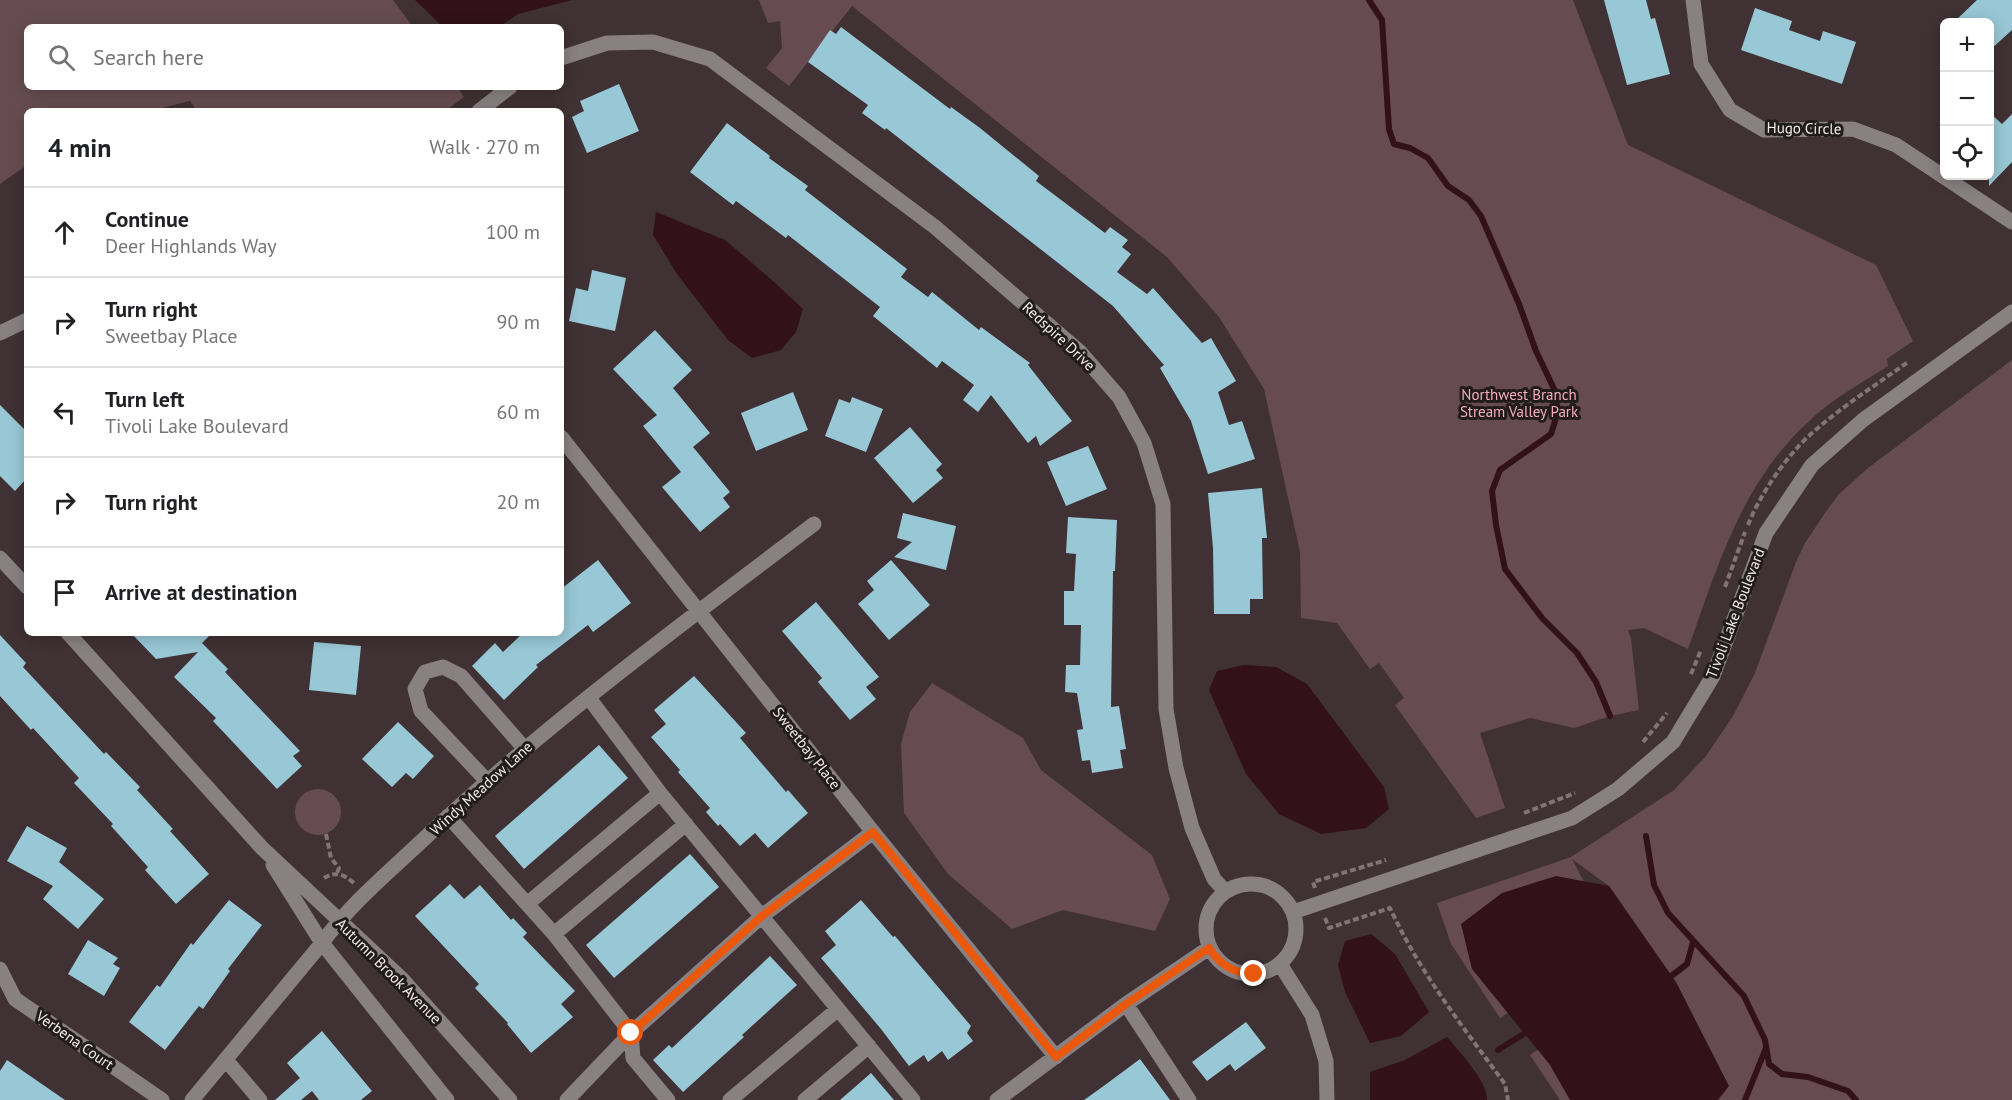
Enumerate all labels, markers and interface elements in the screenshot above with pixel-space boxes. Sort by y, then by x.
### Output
map controls [1940,18,1994,180]
button: + [1940,18,1994,72]
search box [24,24,564,90]
icon: search [45,41,78,74]
text: Search here [93,43,204,71]
button: − [1940,72,1994,126]
street label: Hugo Circle [1766,118,1842,138]
button: locate [1940,126,1994,180]
text: 4 min [48,131,111,164]
text: Walk · 270 m [429,134,540,160]
text: Continue [105,205,189,233]
icon: ahead [48,216,81,249]
text: 100 m [486,219,540,245]
text: Deer Highlands Way [105,233,277,259]
text: Turn right [105,295,197,323]
street label: Redspire Drive [1019,297,1099,375]
icon: right [48,306,81,339]
text: 90 m [497,309,540,335]
text: Sweetbay Place [105,323,237,349]
text: Turn left [105,385,185,413]
park label: Northwest Branch Stream Valley Park [1460,385,1579,421]
icon: left [48,396,81,429]
text: 60 m [497,399,540,425]
text: Tivoli Lake Boulevard [105,413,289,439]
icon: right [48,486,81,519]
text: Turn right [105,488,197,516]
text: 20 m [497,489,540,515]
street label: Tivoli Lake Boulevard [1701,545,1769,681]
icon: arrive [48,576,81,609]
text: Arrive at destination [105,578,297,606]
street label: Sweetbay Place [769,703,845,793]
street label: Windy Meadow Lane [426,737,536,839]
street label: Autumn Brook Avenue [332,914,446,1028]
route end [1240,960,1266,986]
street label: Verbena Court [32,1006,118,1074]
route start [617,1019,643,1045]

